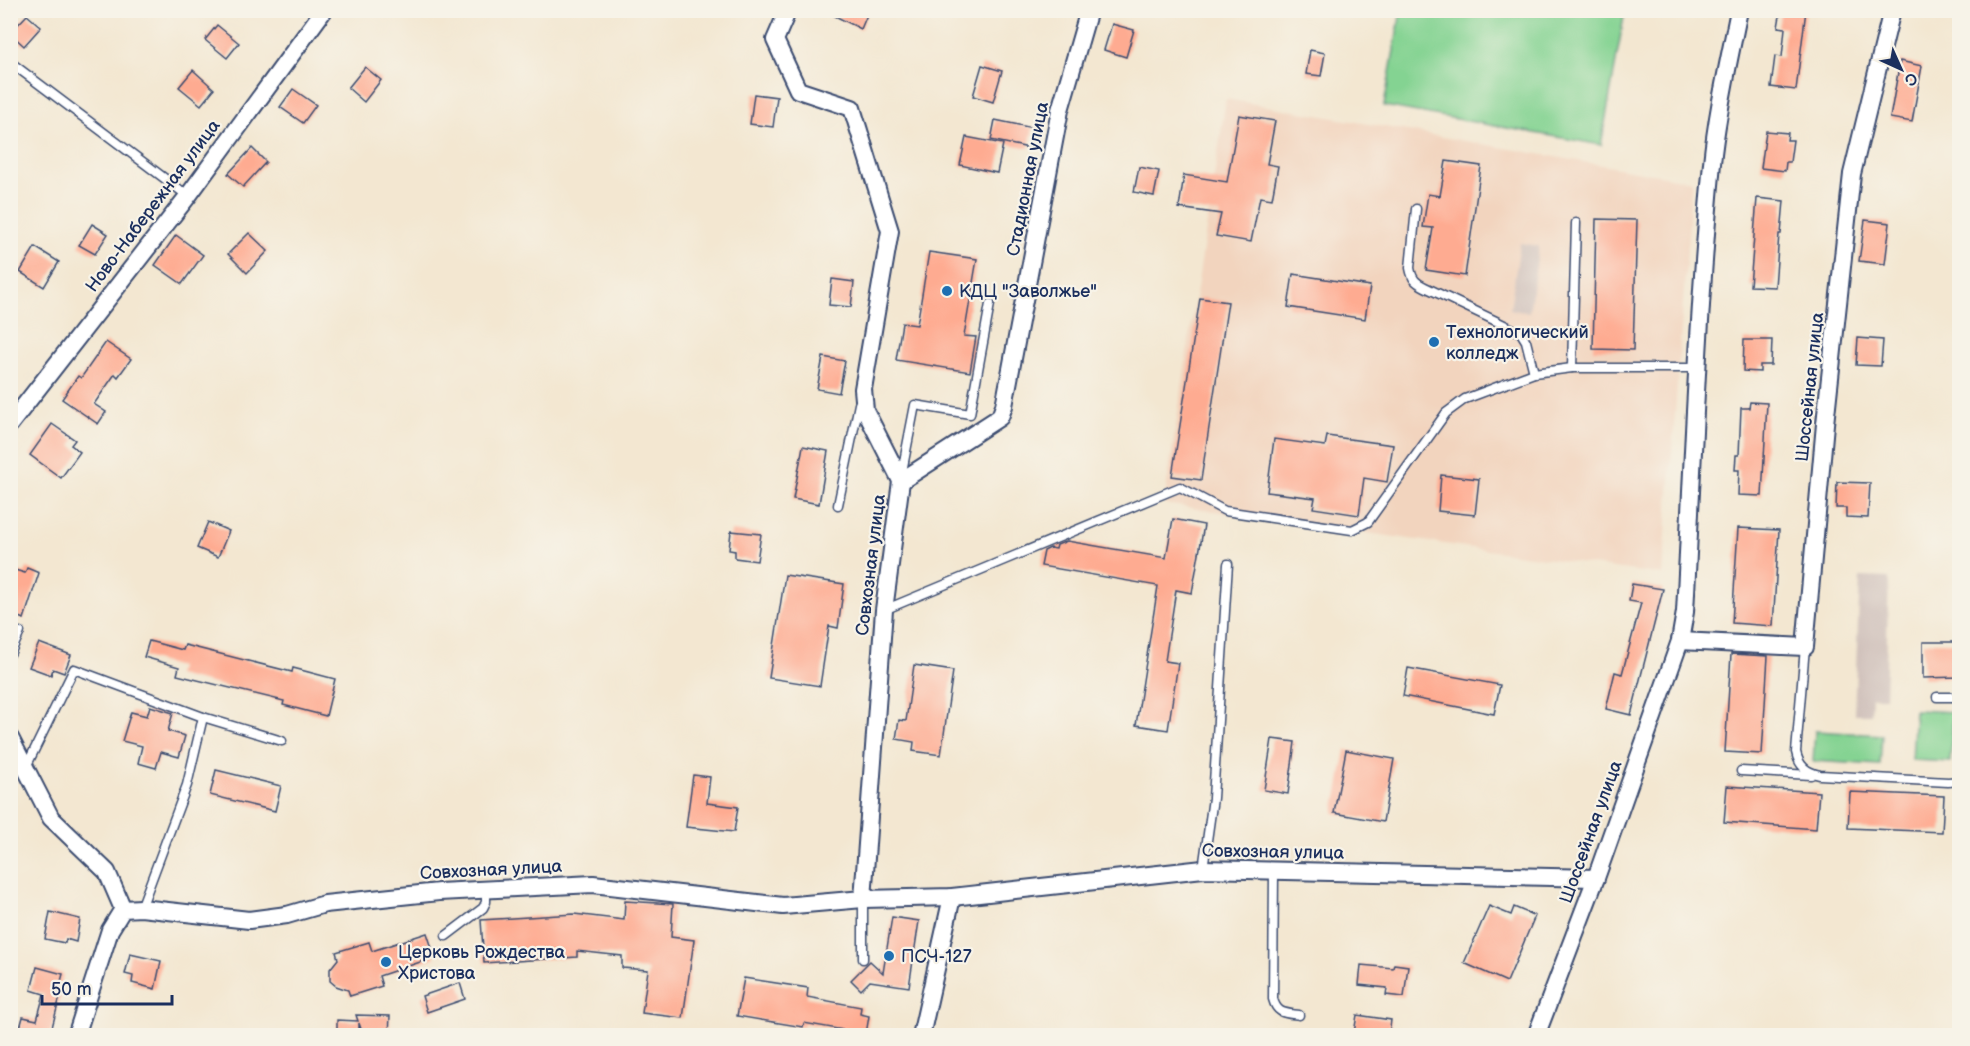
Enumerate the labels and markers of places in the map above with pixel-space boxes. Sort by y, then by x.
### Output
place label: КДЦ "Заволжье" [959,281,1097,302]
marker: КДЦ "Заволжье" [940,284,954,298]
place label: Технологический колледж [1446,322,1589,364]
marker: Технологический колледж [1427,335,1441,349]
place label: Церковь Рождества Христова [398,942,565,984]
place label: ПСЧ-127 [901,946,972,967]
marker: ПСЧ-127 [882,949,896,963]
marker: Церковь Рождества Христова [379,955,393,969]

